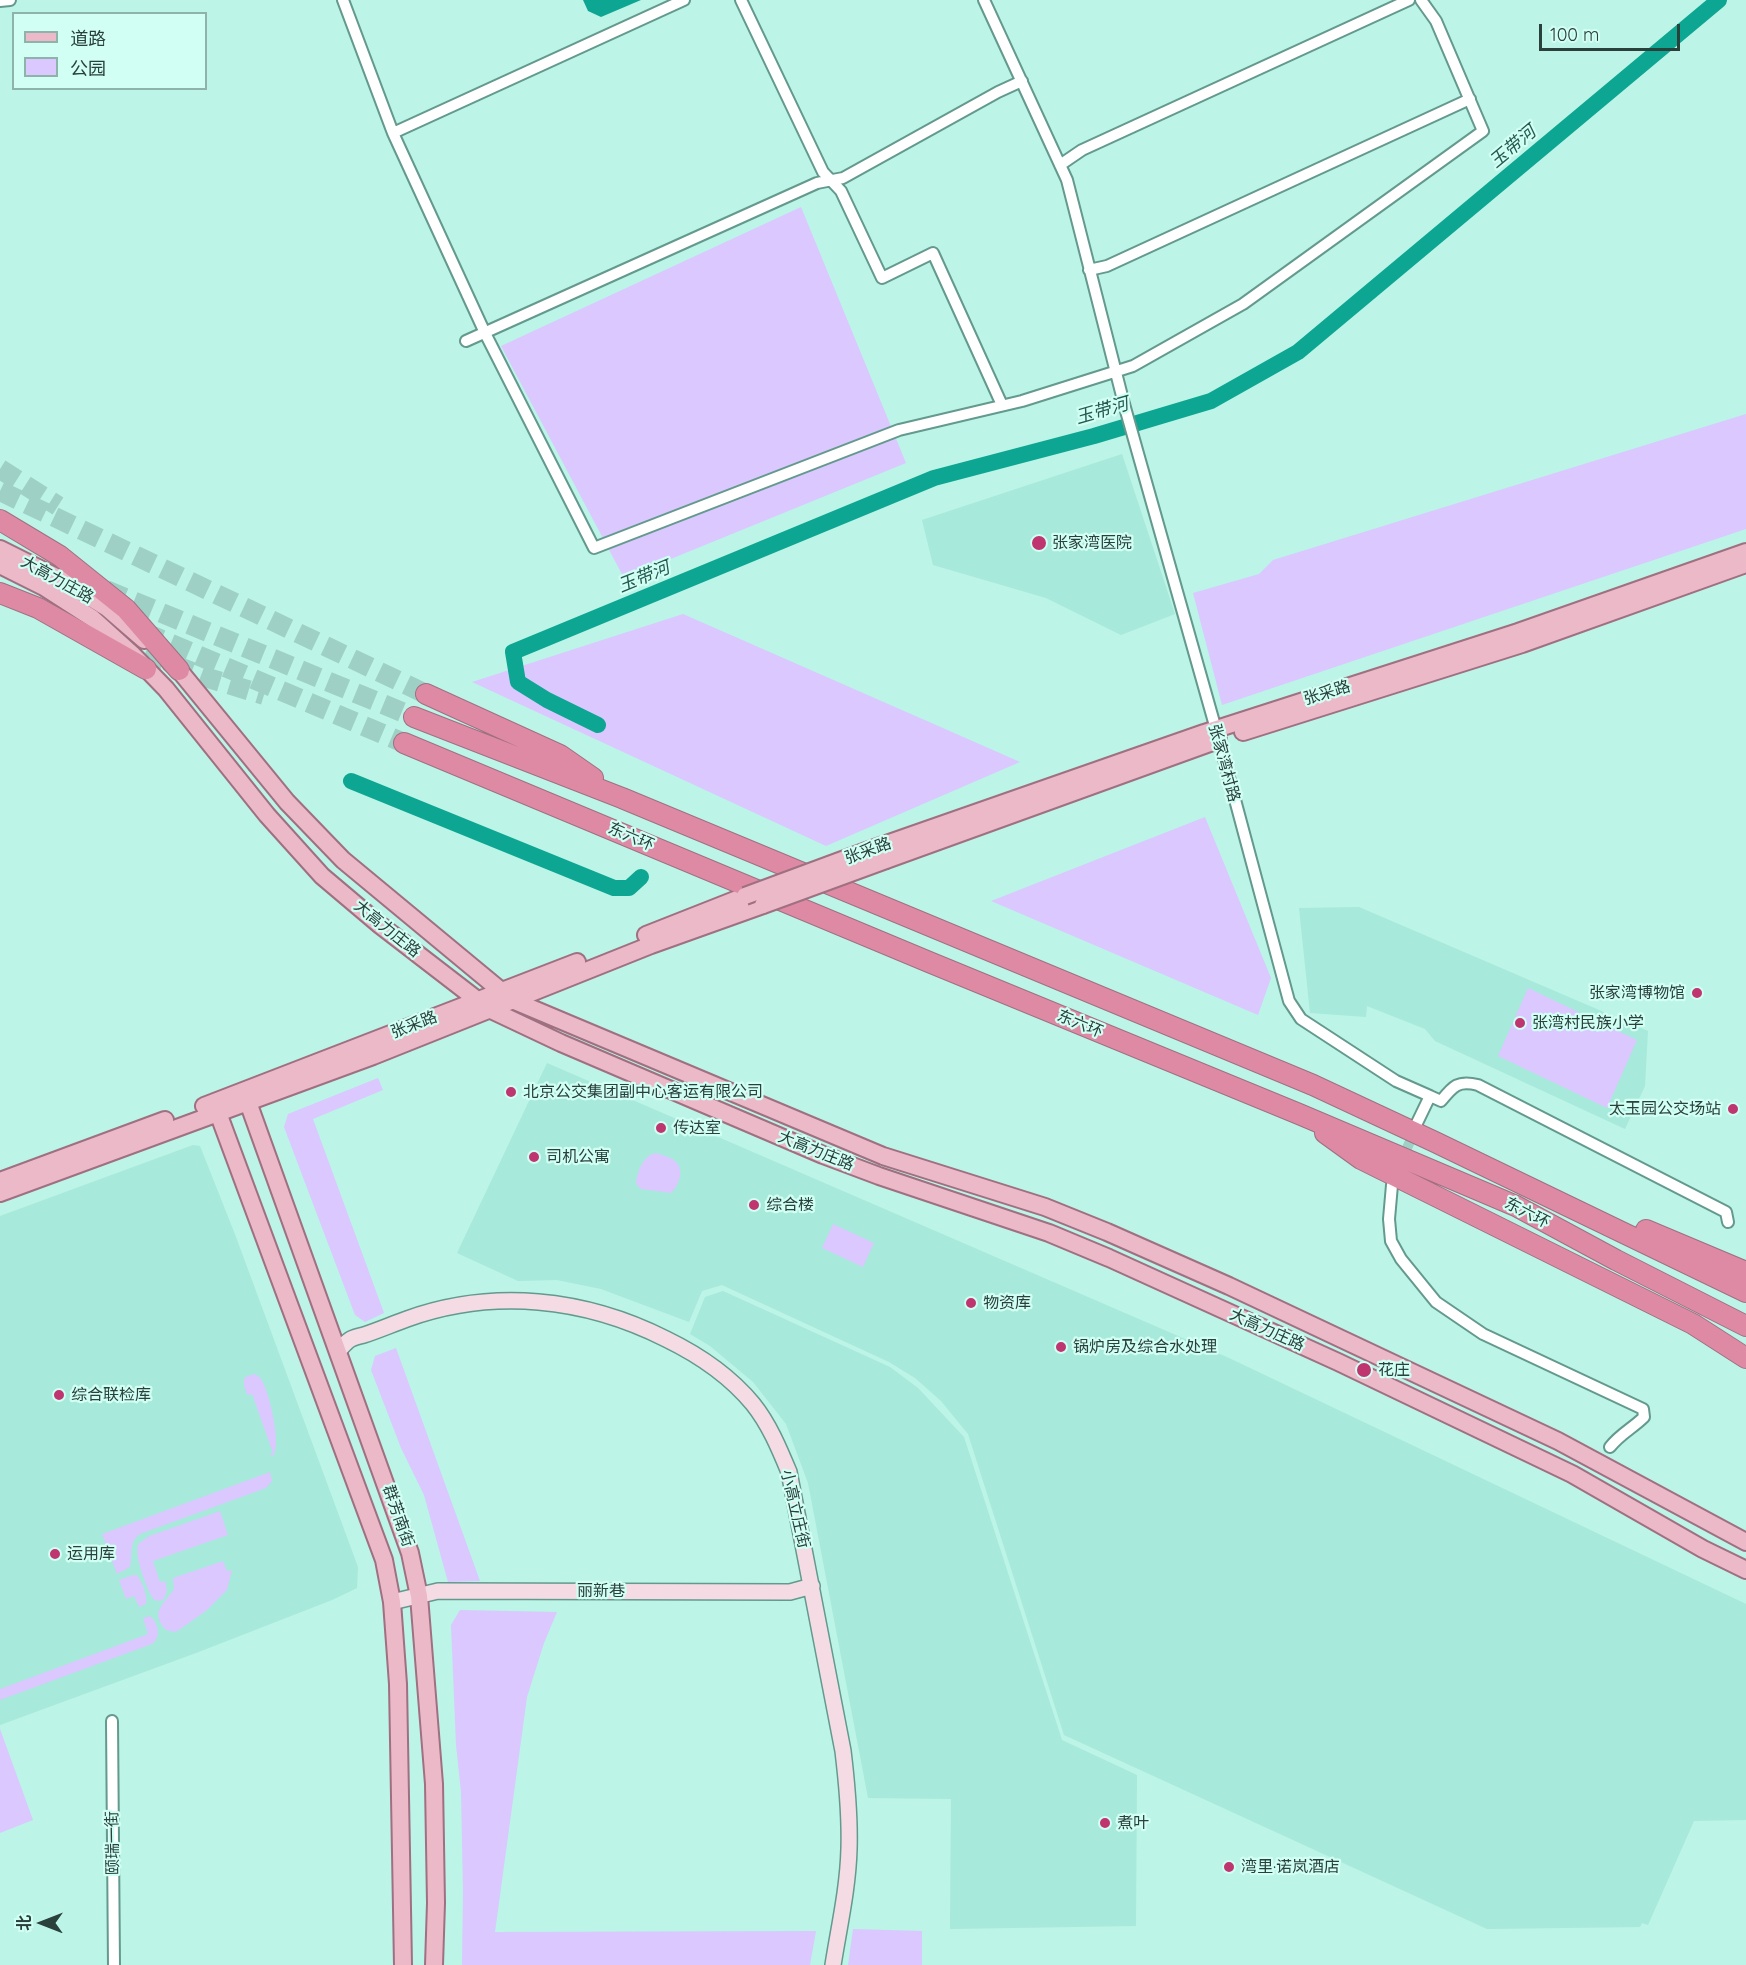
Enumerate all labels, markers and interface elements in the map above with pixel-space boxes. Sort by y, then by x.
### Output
legend [12,12,207,90]
scale bar [1542,12,1683,50]
text: 100 m [1550,23,1599,46]
text: 道路 [70,27,106,50]
text: 公园 [70,57,106,80]
water label: 玉带河 [1485,121,1541,173]
water label: 玉带河 [1073,393,1131,429]
place label: 张家湾医院 [1052,533,1132,553]
marker: 张家湾医院 [1030,534,1048,552]
street label: 大高力庄路 [17,552,97,608]
water label: 玉带河 [615,557,673,597]
street label: 张采路 [1301,677,1353,709]
street label: 张家湾村路 [1204,722,1244,804]
street label: 东六环 [605,819,657,855]
street label: 张采路 [842,834,894,868]
street label: 大高力庄路 [350,896,424,962]
place label: 张家湾博物馆 [1589,983,1685,1003]
marker: 张家湾博物馆 [1690,986,1704,1000]
street label: 东六环 [1054,1006,1106,1042]
street label: 张采路 [388,1007,440,1043]
place label: 张湾村民族小学 [1532,1013,1644,1033]
marker: 张湾村民族小学 [1513,1016,1527,1030]
place label: 北京公交集团副中心客运有限公司 [523,1082,763,1102]
marker: 北京公交集团副中心客运有限公司 [504,1085,518,1099]
place label: 太玉园公交场站 [1609,1099,1721,1119]
marker: 太玉园公交场站 [1726,1102,1740,1116]
place label: 传达室 [673,1118,721,1138]
marker: 传达室 [654,1121,668,1135]
street label: 大高力庄路 [775,1127,857,1175]
place label: 司机公寓 [546,1147,610,1167]
marker: 司机公寓 [527,1150,541,1164]
street label: 东六环 [1501,1194,1553,1232]
place label: 综合楼 [766,1195,814,1215]
marker: 综合楼 [747,1198,761,1212]
place label: 物资库 [983,1293,1031,1313]
marker: 物资库 [964,1296,978,1310]
street label: 大高力庄路 [1227,1305,1307,1355]
place label: 锅炉房及综合水处理 [1073,1337,1217,1357]
marker: 锅炉房及综合水处理 [1054,1340,1068,1354]
place label: 花庄 [1378,1360,1410,1380]
marker: 花庄 [1355,1361,1373,1379]
place label: 综合联检库 [71,1385,151,1405]
marker: 综合联检库 [52,1388,66,1402]
street label: 小高立庄街 [777,1468,813,1550]
street label: 群芳南街 [379,1483,417,1549]
place label: 运用库 [67,1544,115,1564]
marker: 运用库 [48,1547,62,1561]
street label: 丽新巷 [577,1581,625,1601]
street label: 颐瑞一街 [103,1811,123,1875]
place label: 煮叶 [1117,1813,1149,1833]
marker: 煮叶 [1098,1816,1112,1830]
place label: 湾里·诺岚酒店 [1241,1857,1340,1877]
marker: 湾里·诺岚酒店 [1222,1860,1236,1874]
north arrow [12,1893,72,1953]
text: 北 [14,1915,34,1931]

